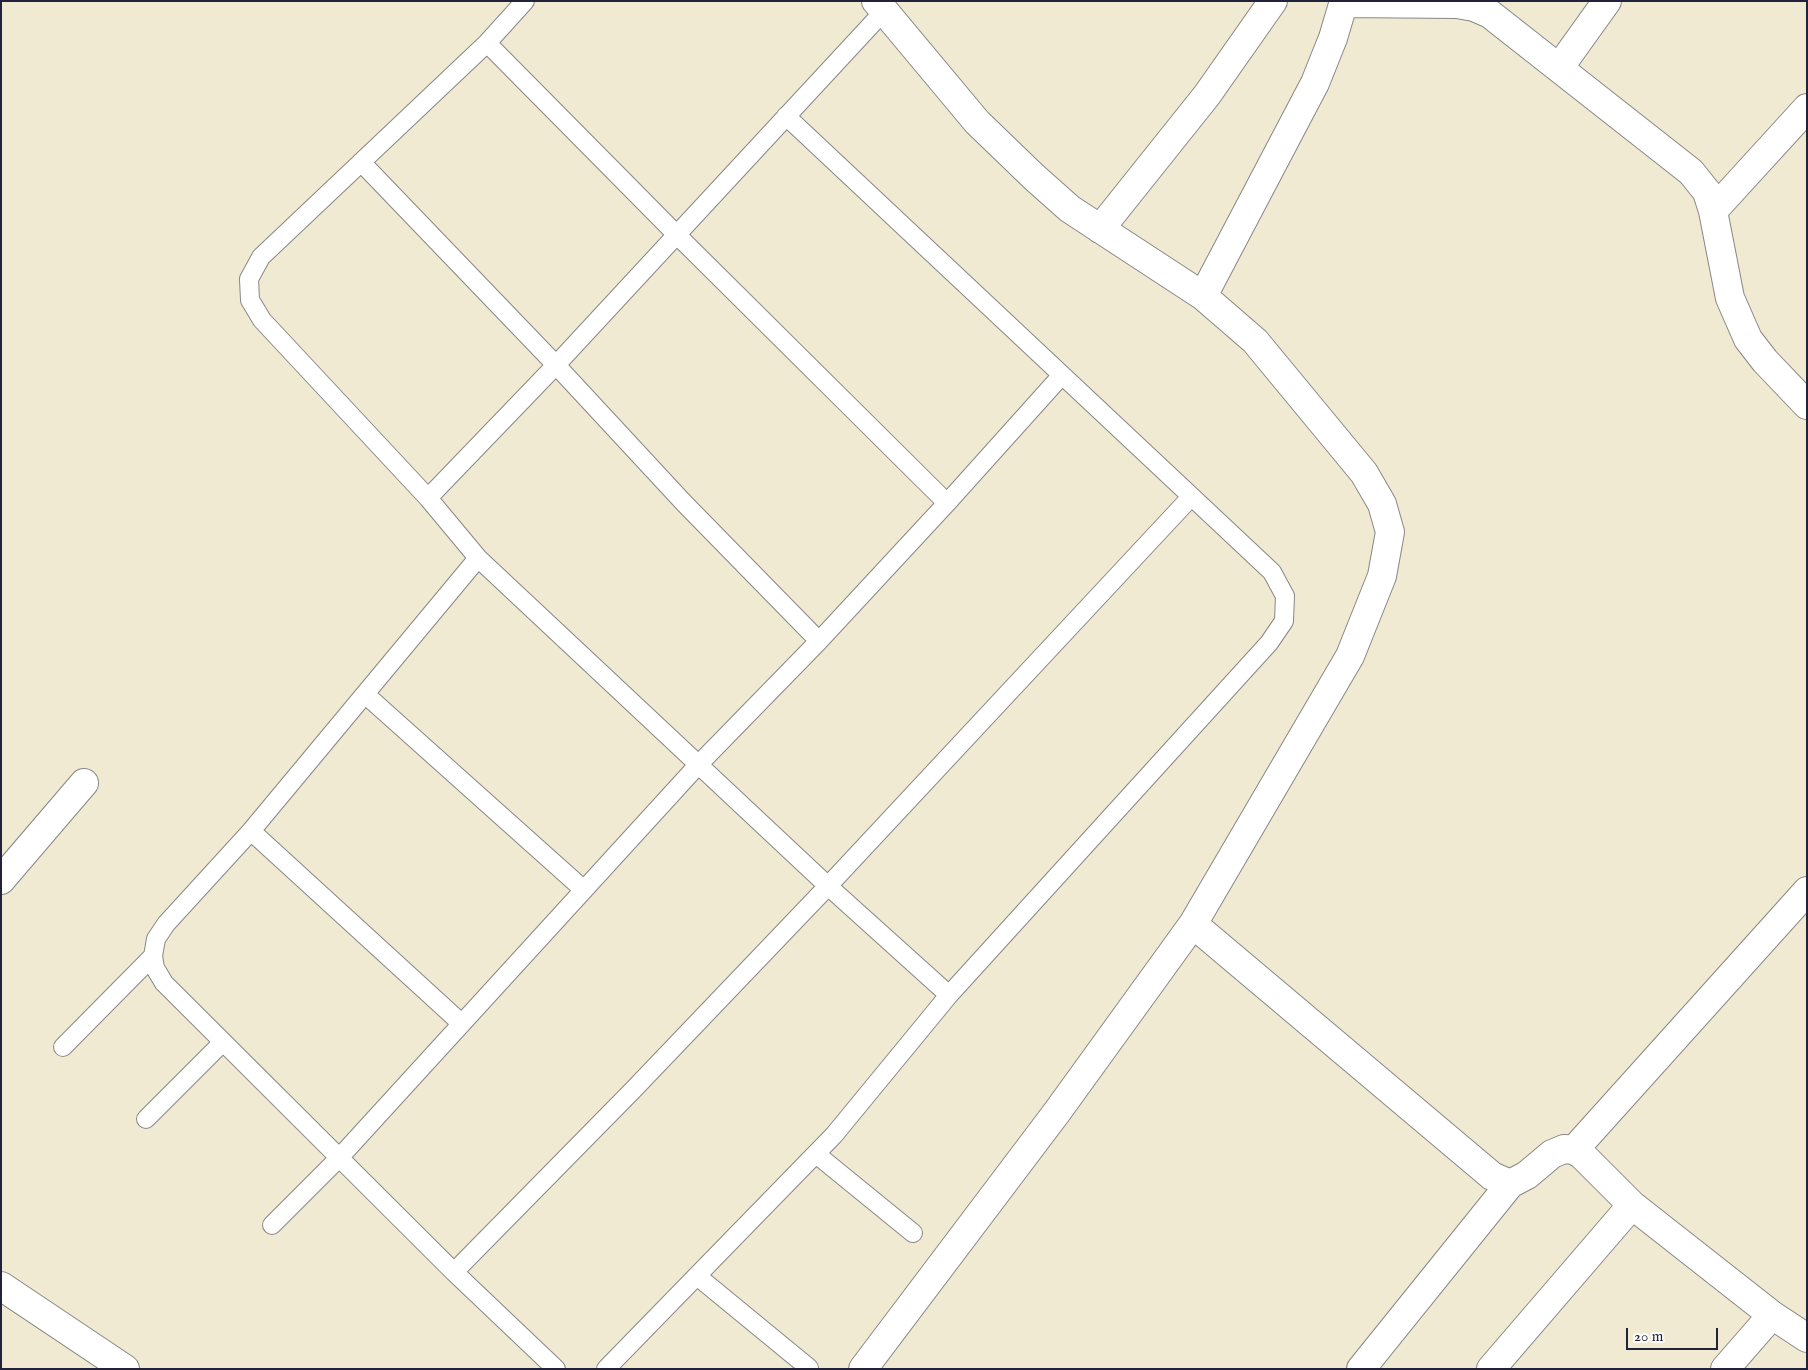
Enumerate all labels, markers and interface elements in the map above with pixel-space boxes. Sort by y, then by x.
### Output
scale bar [1628,1318,1720,1350]
text: 20 m [1634,1327,1663,1346]

